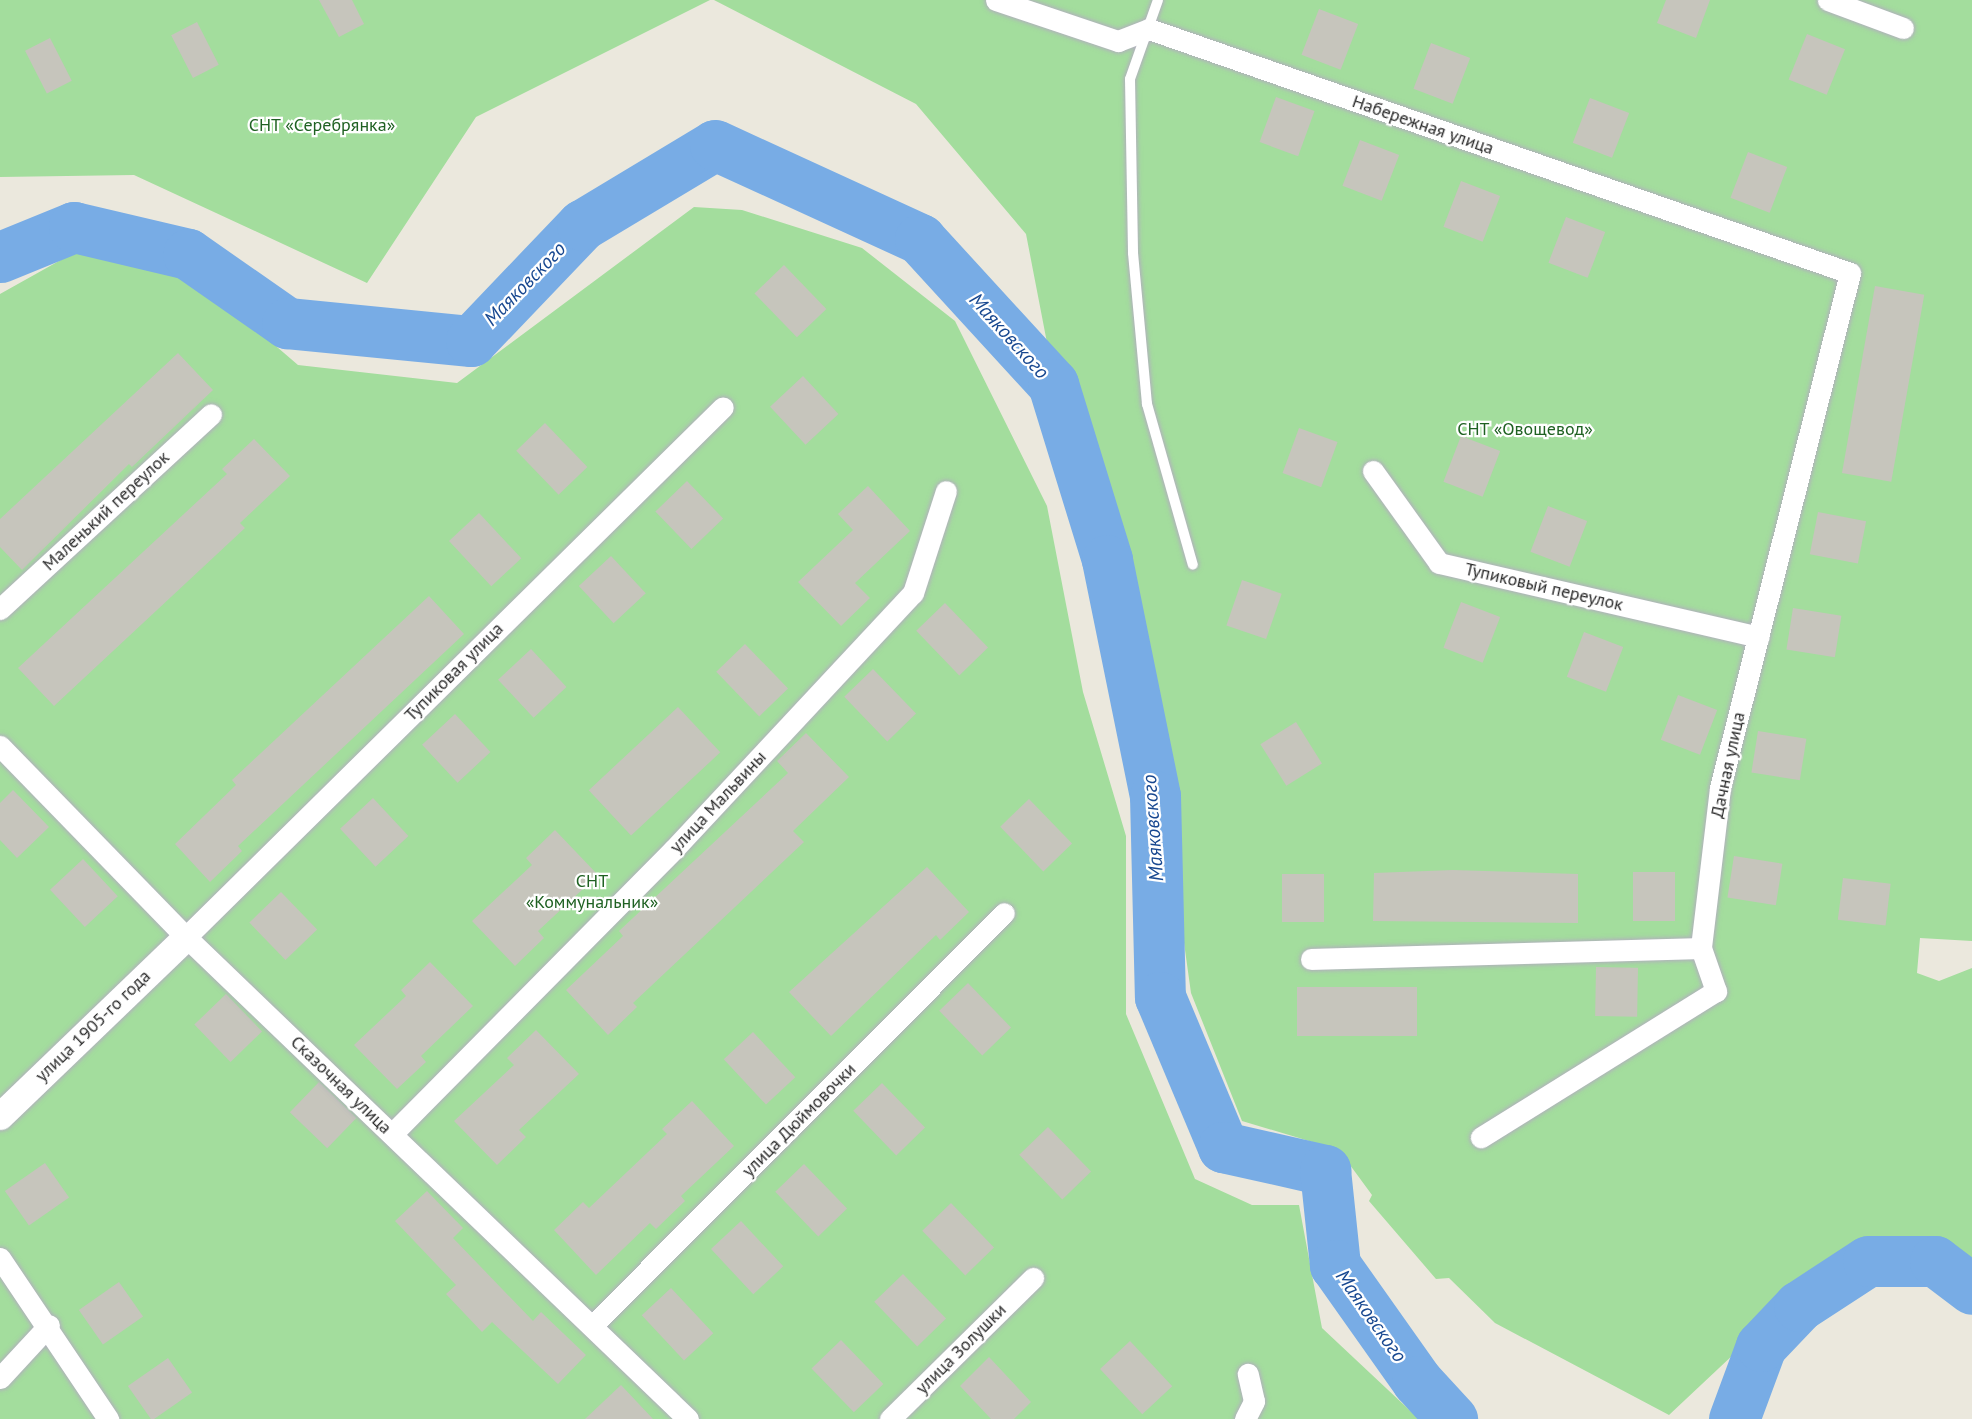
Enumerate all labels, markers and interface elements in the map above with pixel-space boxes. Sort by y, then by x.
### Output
street label: Набережная улица [1349,91,1497,159]
park label: СНТ «Серебрянка» [248,114,396,136]
water label: Маяковского [479,237,571,331]
water label: Маяковского [964,288,1054,384]
park label: СНТ «Овощевод» [1457,418,1593,440]
street label: Маленький переулок [38,447,174,575]
street label: Тупиковый переулок [1463,558,1625,616]
street label: Тупиковая улица [400,618,508,726]
street label: Дачная улица [1706,710,1750,820]
street label: улица Мальвины [665,747,771,857]
water label: Маяковского [1137,774,1169,882]
park label: СНТ «Коммунальник» [526,871,658,914]
street label: улица 1905-го года [31,966,155,1086]
street label: Сказочная улица [286,1031,396,1139]
street label: улица Дюймовочки [737,1058,861,1182]
water label: Маяковского [1330,1265,1412,1367]
street label: улица Золушки [911,1299,1011,1399]

